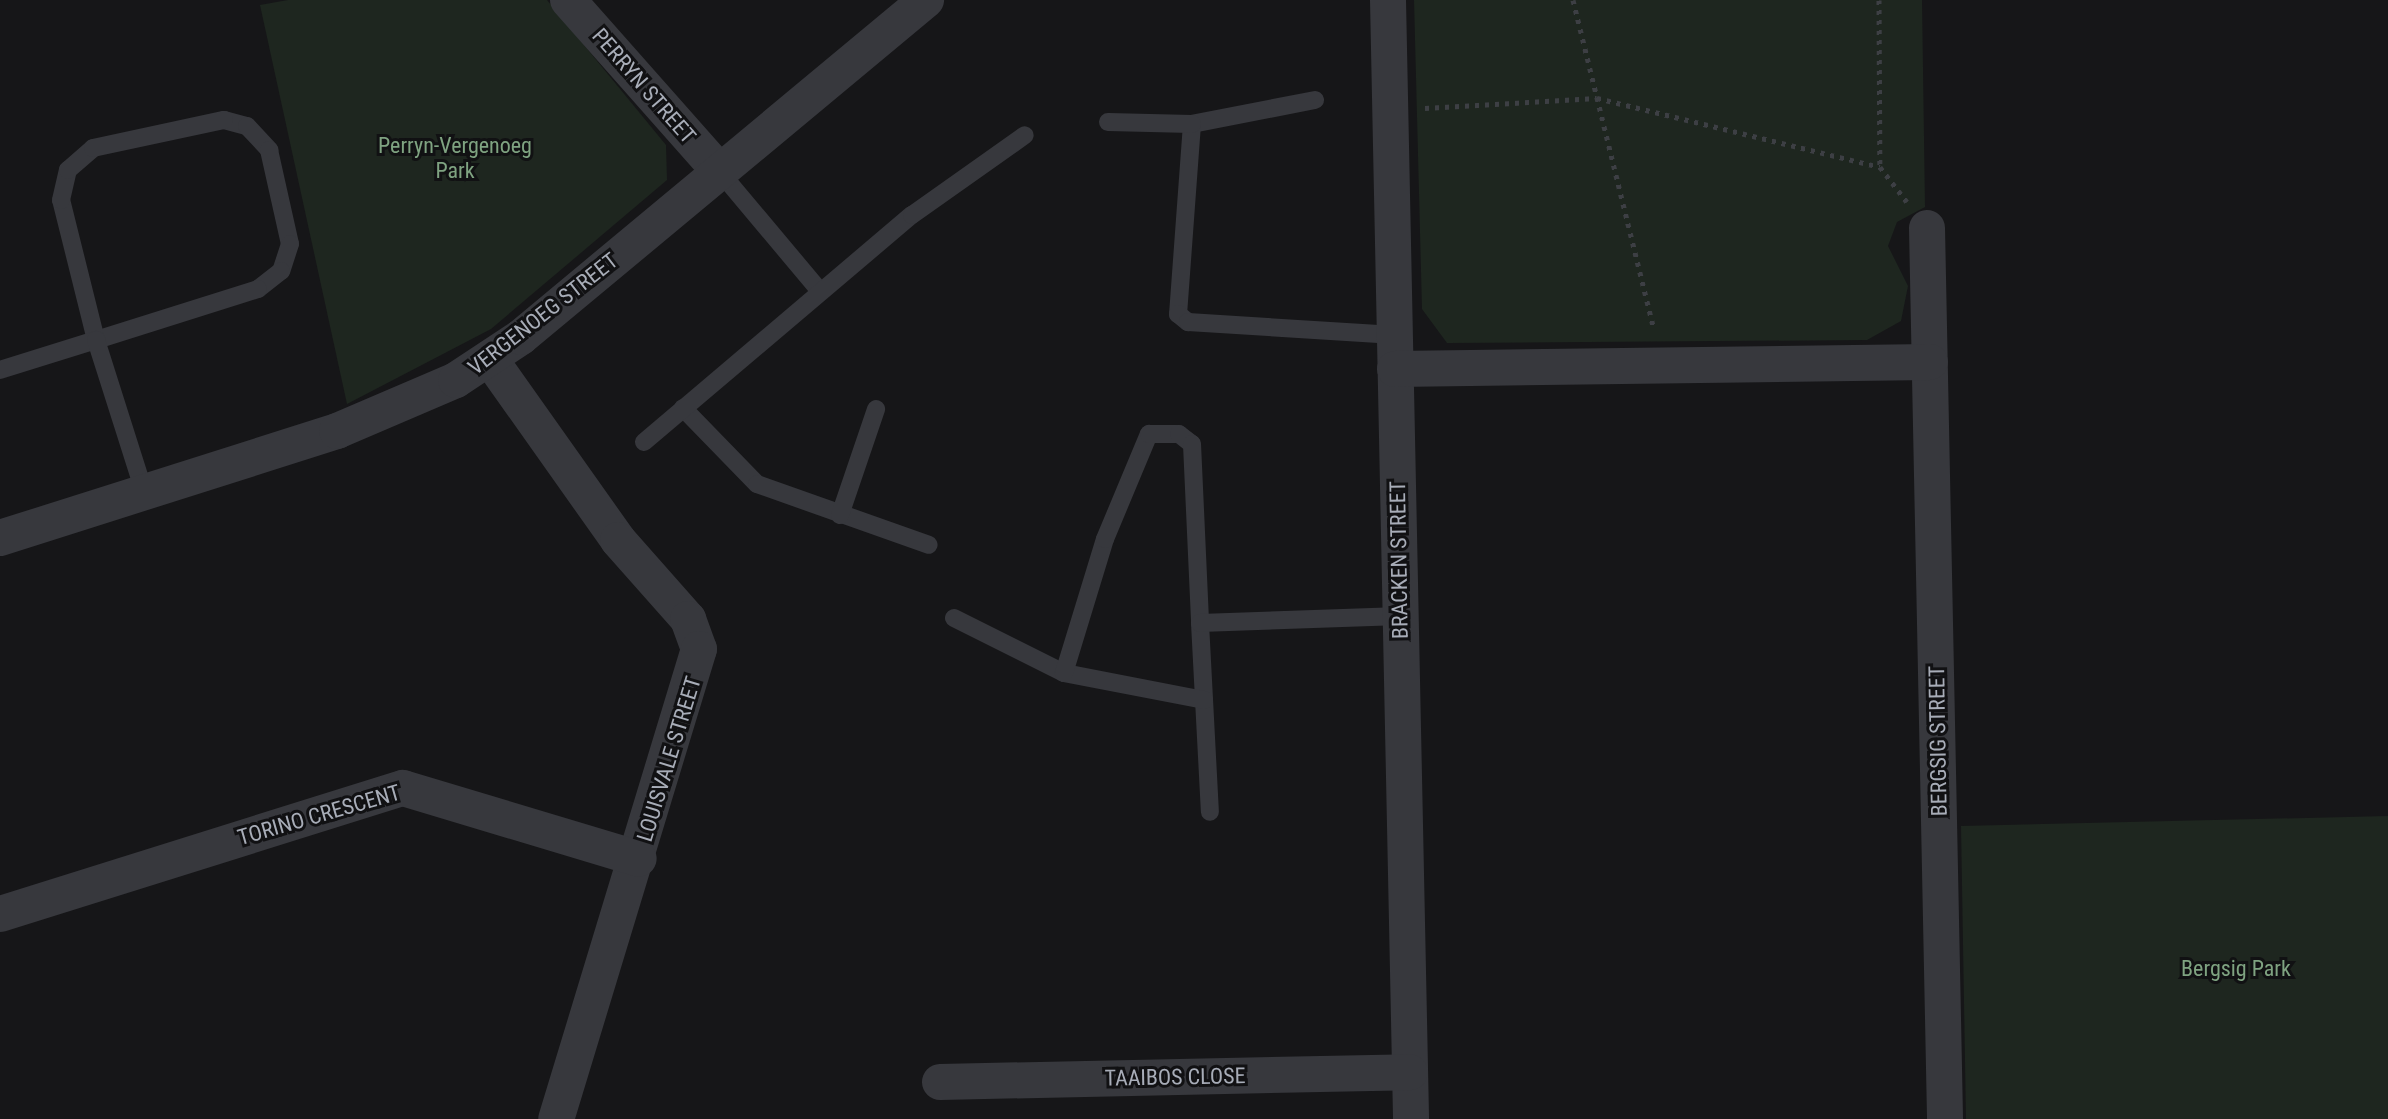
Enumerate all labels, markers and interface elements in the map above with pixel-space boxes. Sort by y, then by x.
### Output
street label: PERRYN STREET [587,23,701,149]
park label: Perryn-Vergenoeg Park [378,132,532,184]
street label: VERGENOEG STREET [463,247,623,381]
street label: BRACKEN STREET [1384,481,1414,639]
street label: BERGSIG STREET [1923,665,1953,817]
street label: LOUISVALE STREET [631,673,707,845]
street label: TORINO CRESCENT [235,779,403,851]
park label: Bergsig Park [2181,956,2291,982]
street label: TAAIBOS CLOSE [1104,1063,1246,1091]

